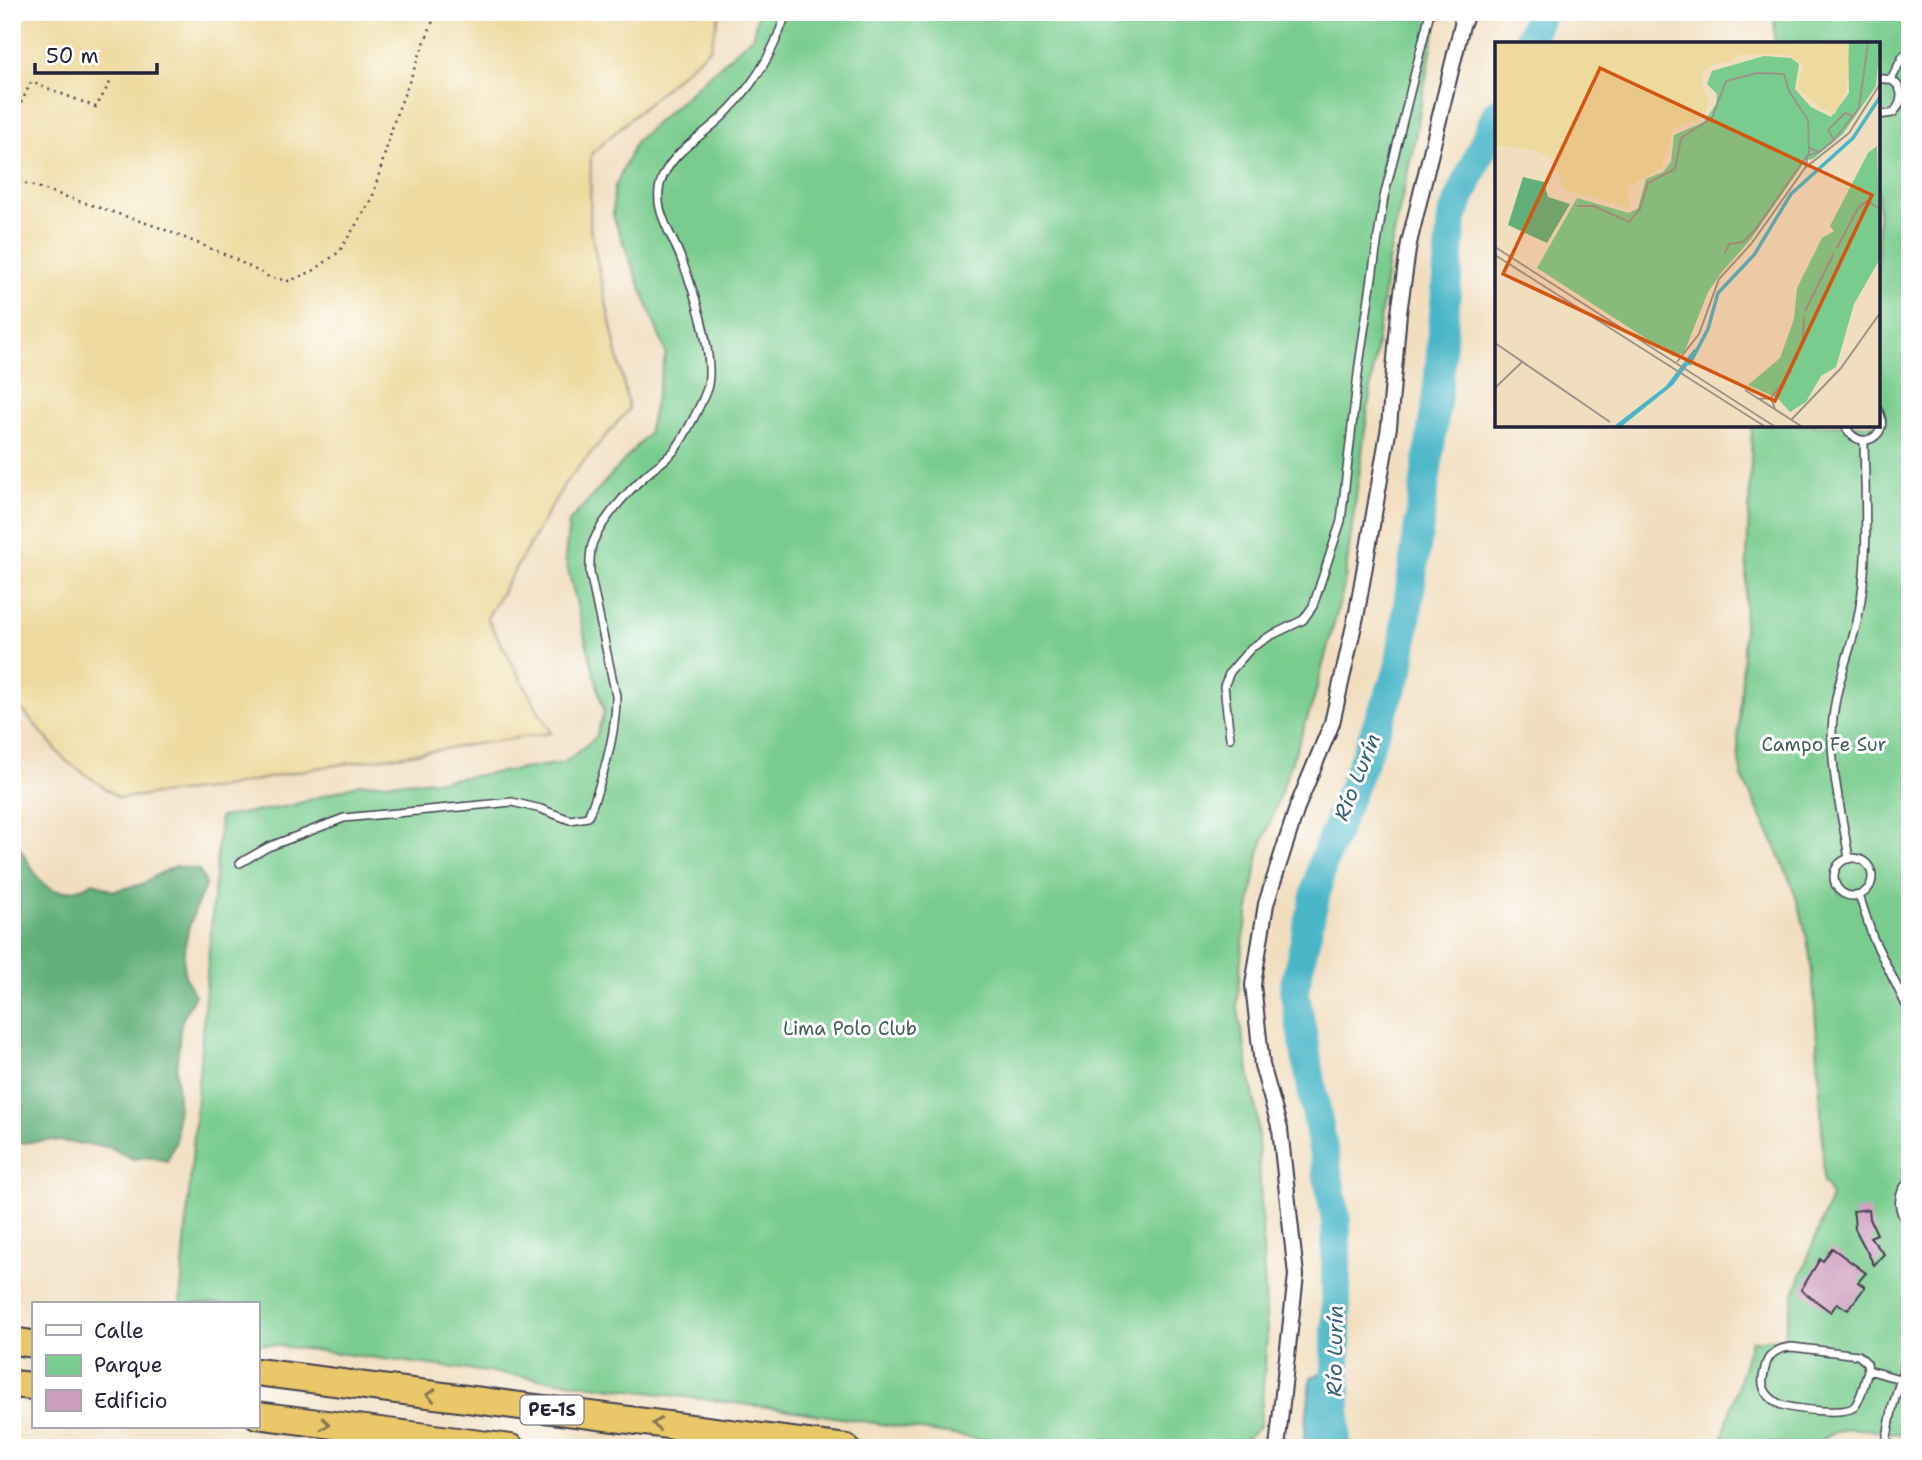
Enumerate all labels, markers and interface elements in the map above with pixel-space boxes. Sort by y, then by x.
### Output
scale bar [35,32,158,76]
text: 50 m [46,42,99,70]
inset map [1495,42,1880,427]
water label: Río Lurín [1327,729,1387,825]
park label: Campo Fe Sur [1761,732,1887,757]
park label: Lima Polo Club [783,1016,917,1041]
legend [32,1302,259,1428]
water label: Río Lurín [1320,1305,1350,1397]
text: Calle [94,1317,144,1345]
text: Parque [94,1351,163,1379]
text: Edificio [94,1387,167,1415]
one-way arrow [426,1387,437,1402]
road number: PE-1S [520,1395,584,1424]
one-way arrow [319,1416,331,1431]
one-way arrow [651,1416,663,1431]

